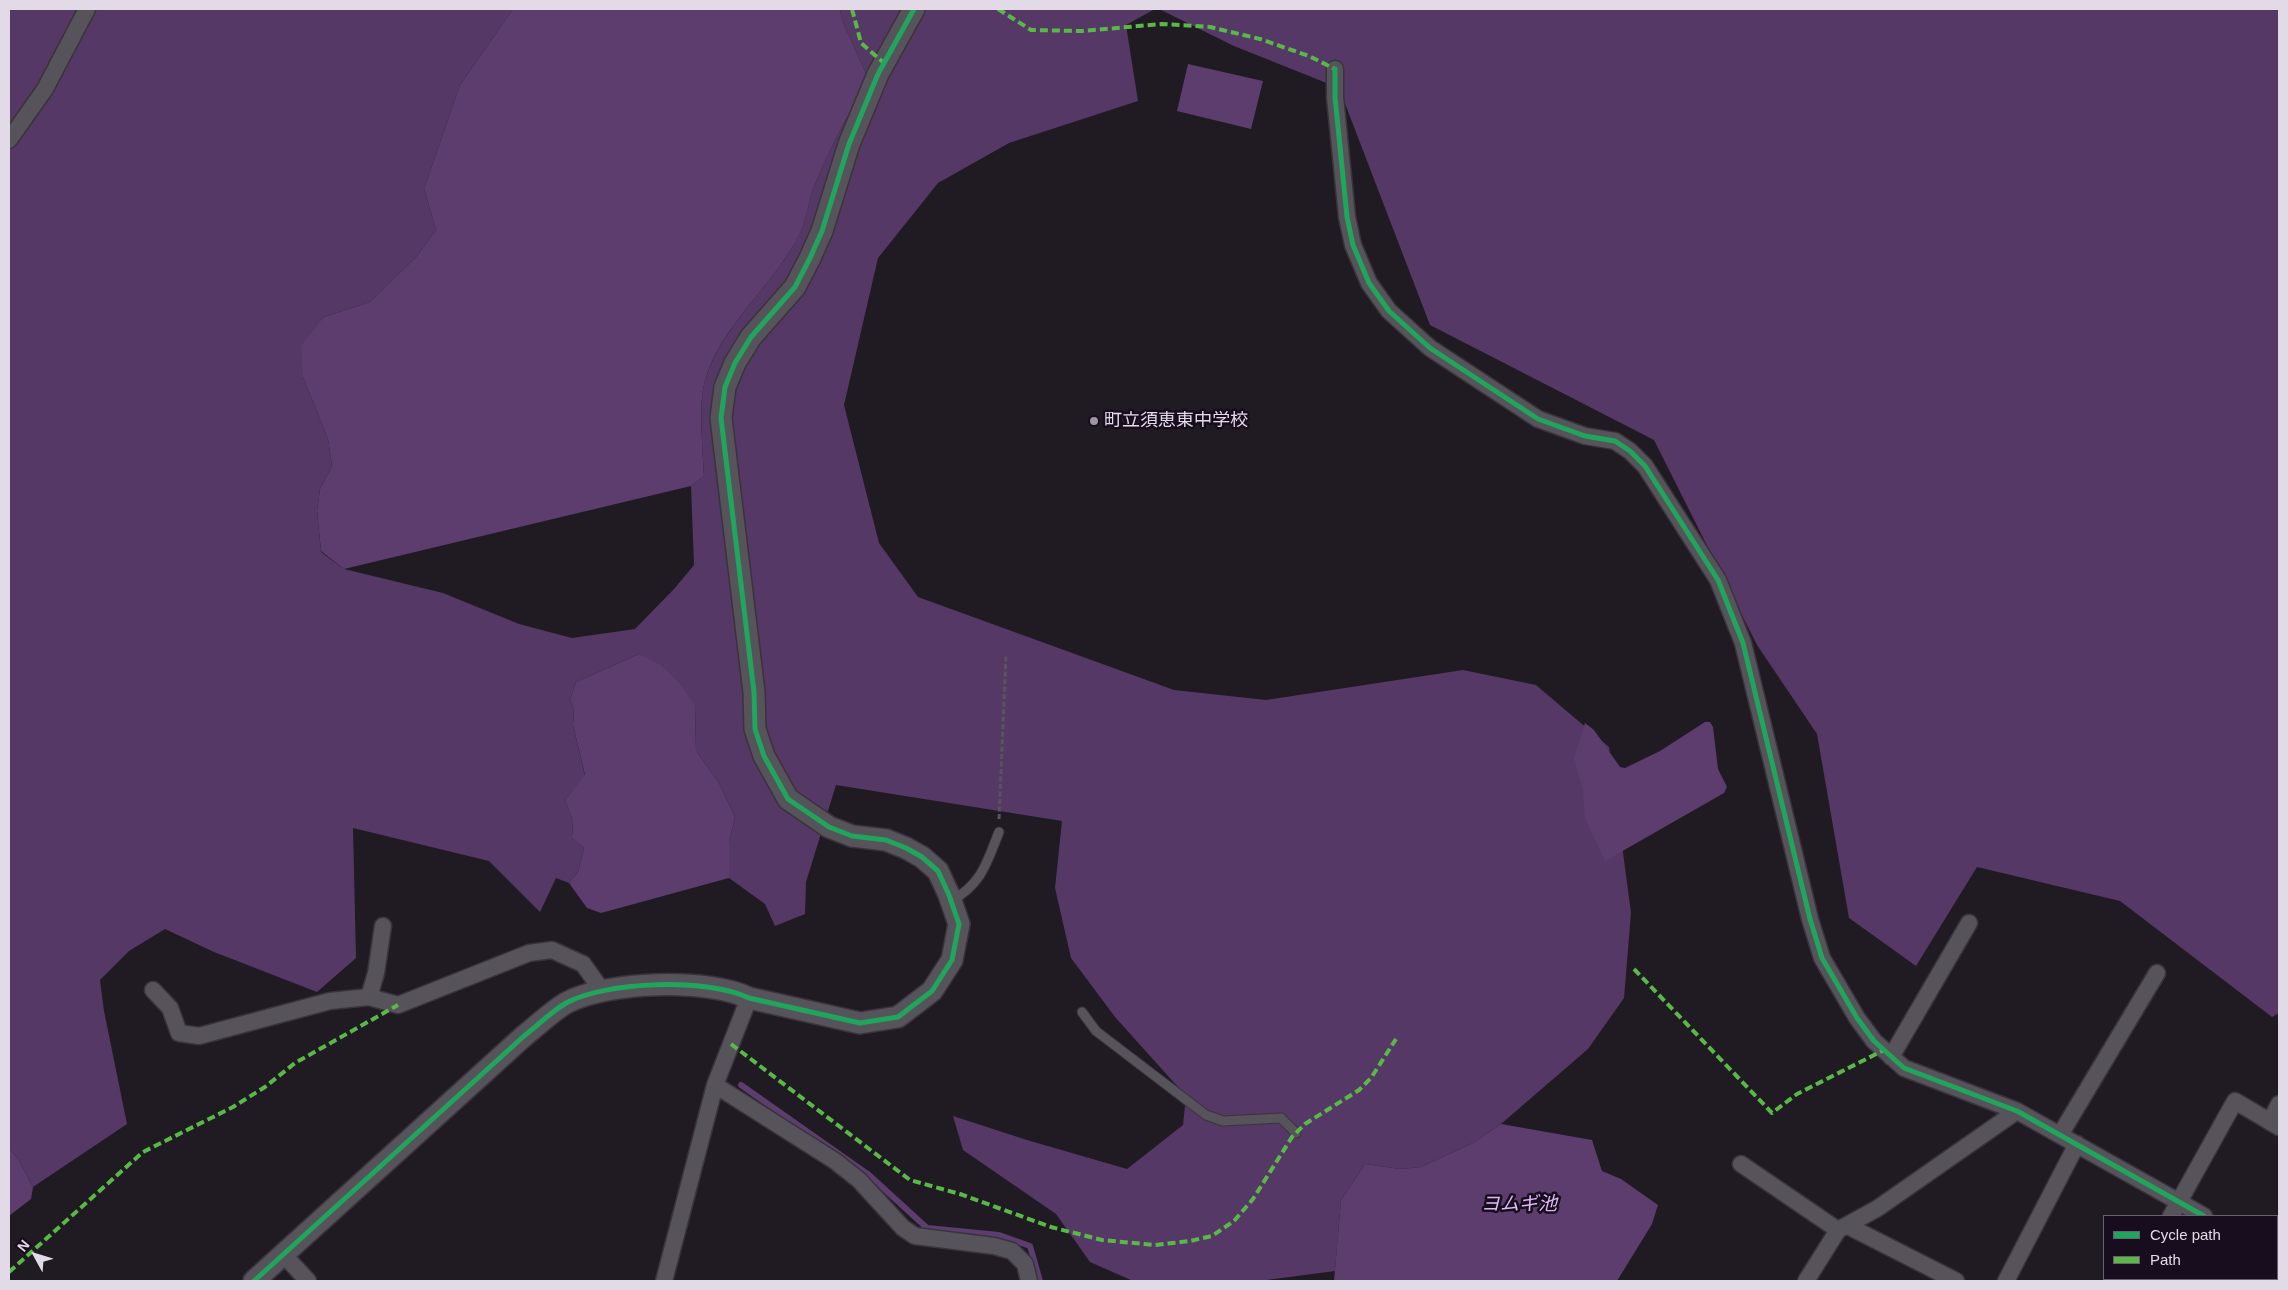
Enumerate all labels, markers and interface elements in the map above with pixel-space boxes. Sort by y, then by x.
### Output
place label: 町立須恵東中学校 [1104,410,1248,432]
marker: 町立須恵東中学校 [1088,415,1100,427]
water label: ヨムギ池 [1481,1194,1557,1216]
legend [2103,1215,2278,1280]
text: Cycle path [2150,1226,2221,1243]
north arrow [10,1230,60,1280]
text: N [14,1237,33,1255]
text: Path [2150,1251,2181,1268]

